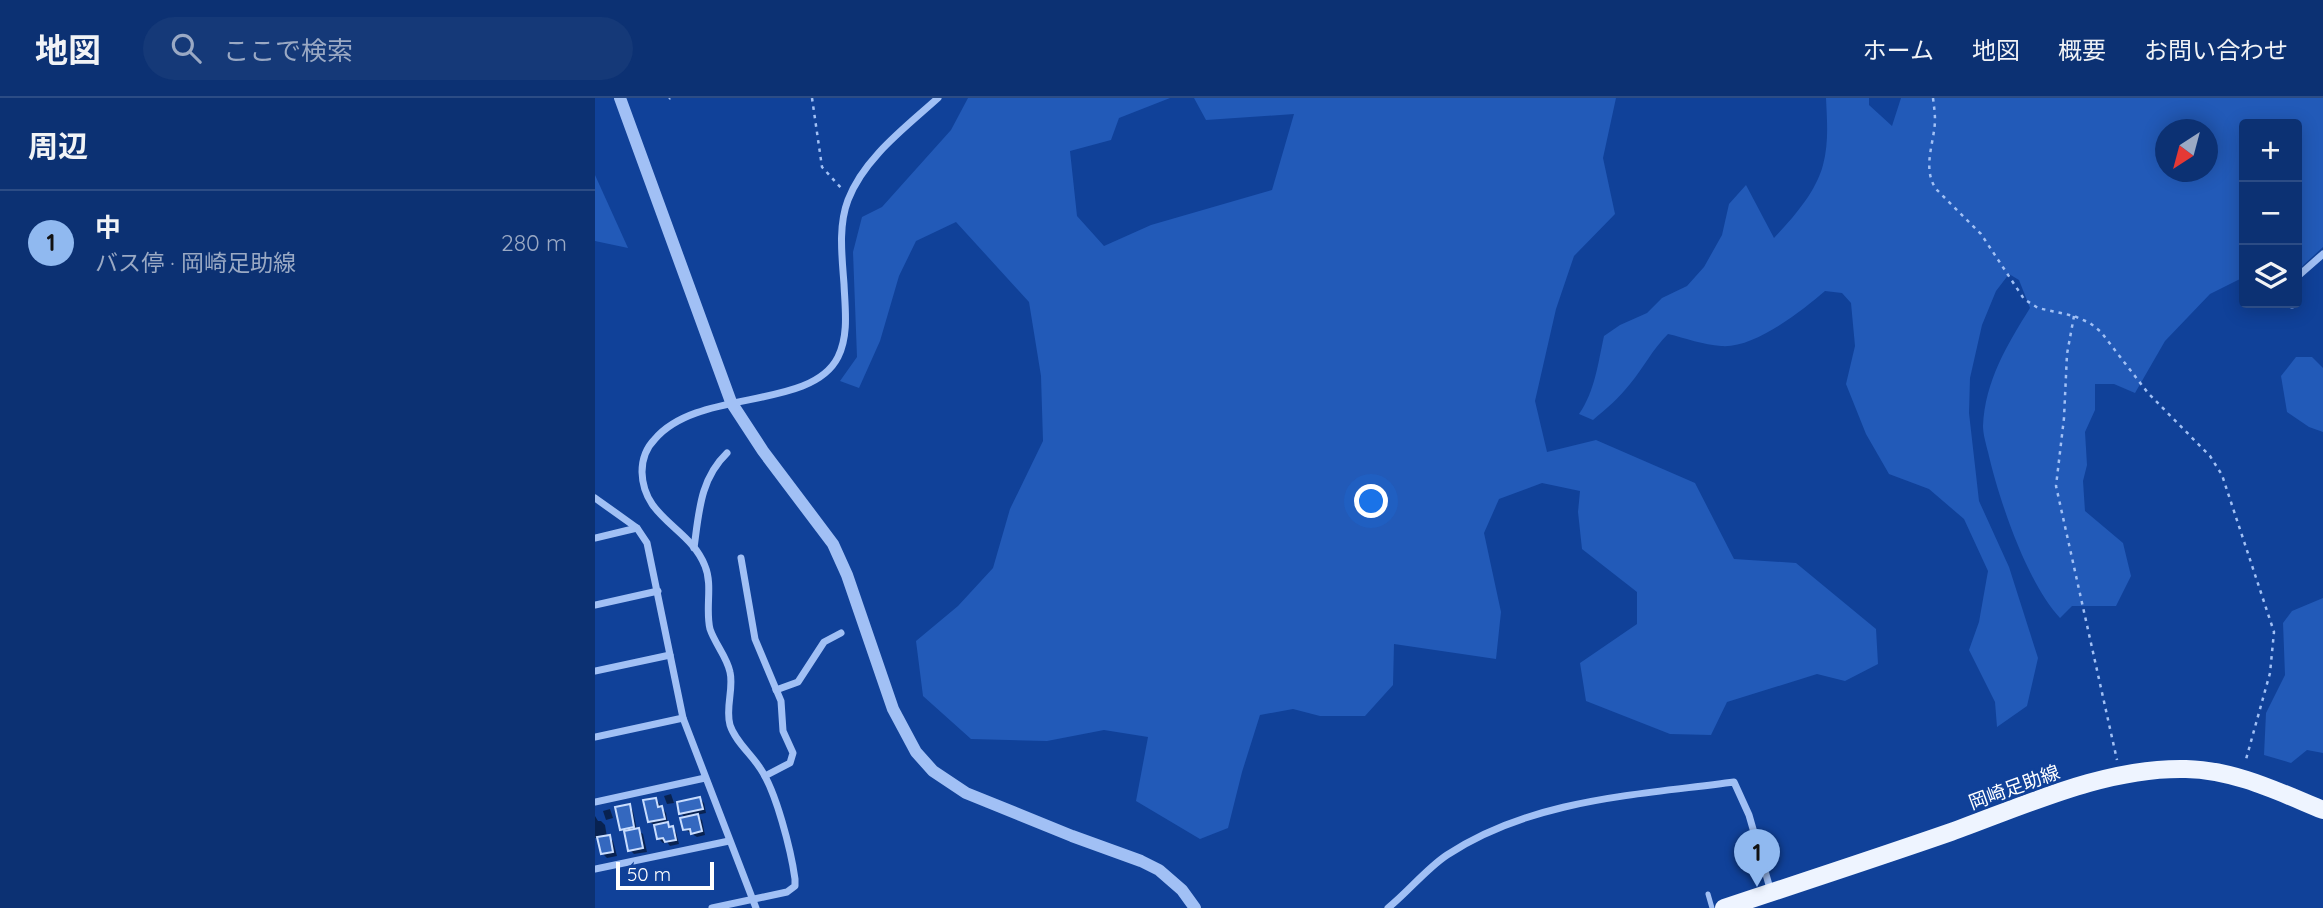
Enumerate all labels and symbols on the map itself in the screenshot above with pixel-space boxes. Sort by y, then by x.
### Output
north arrow [2155,119,2218,182]
your location [1354,484,1388,518]
street label: 岡崎足助線 [1965,759,2063,815]
pin: 1 [1734,829,1780,887]
scale bar [616,859,714,891]

